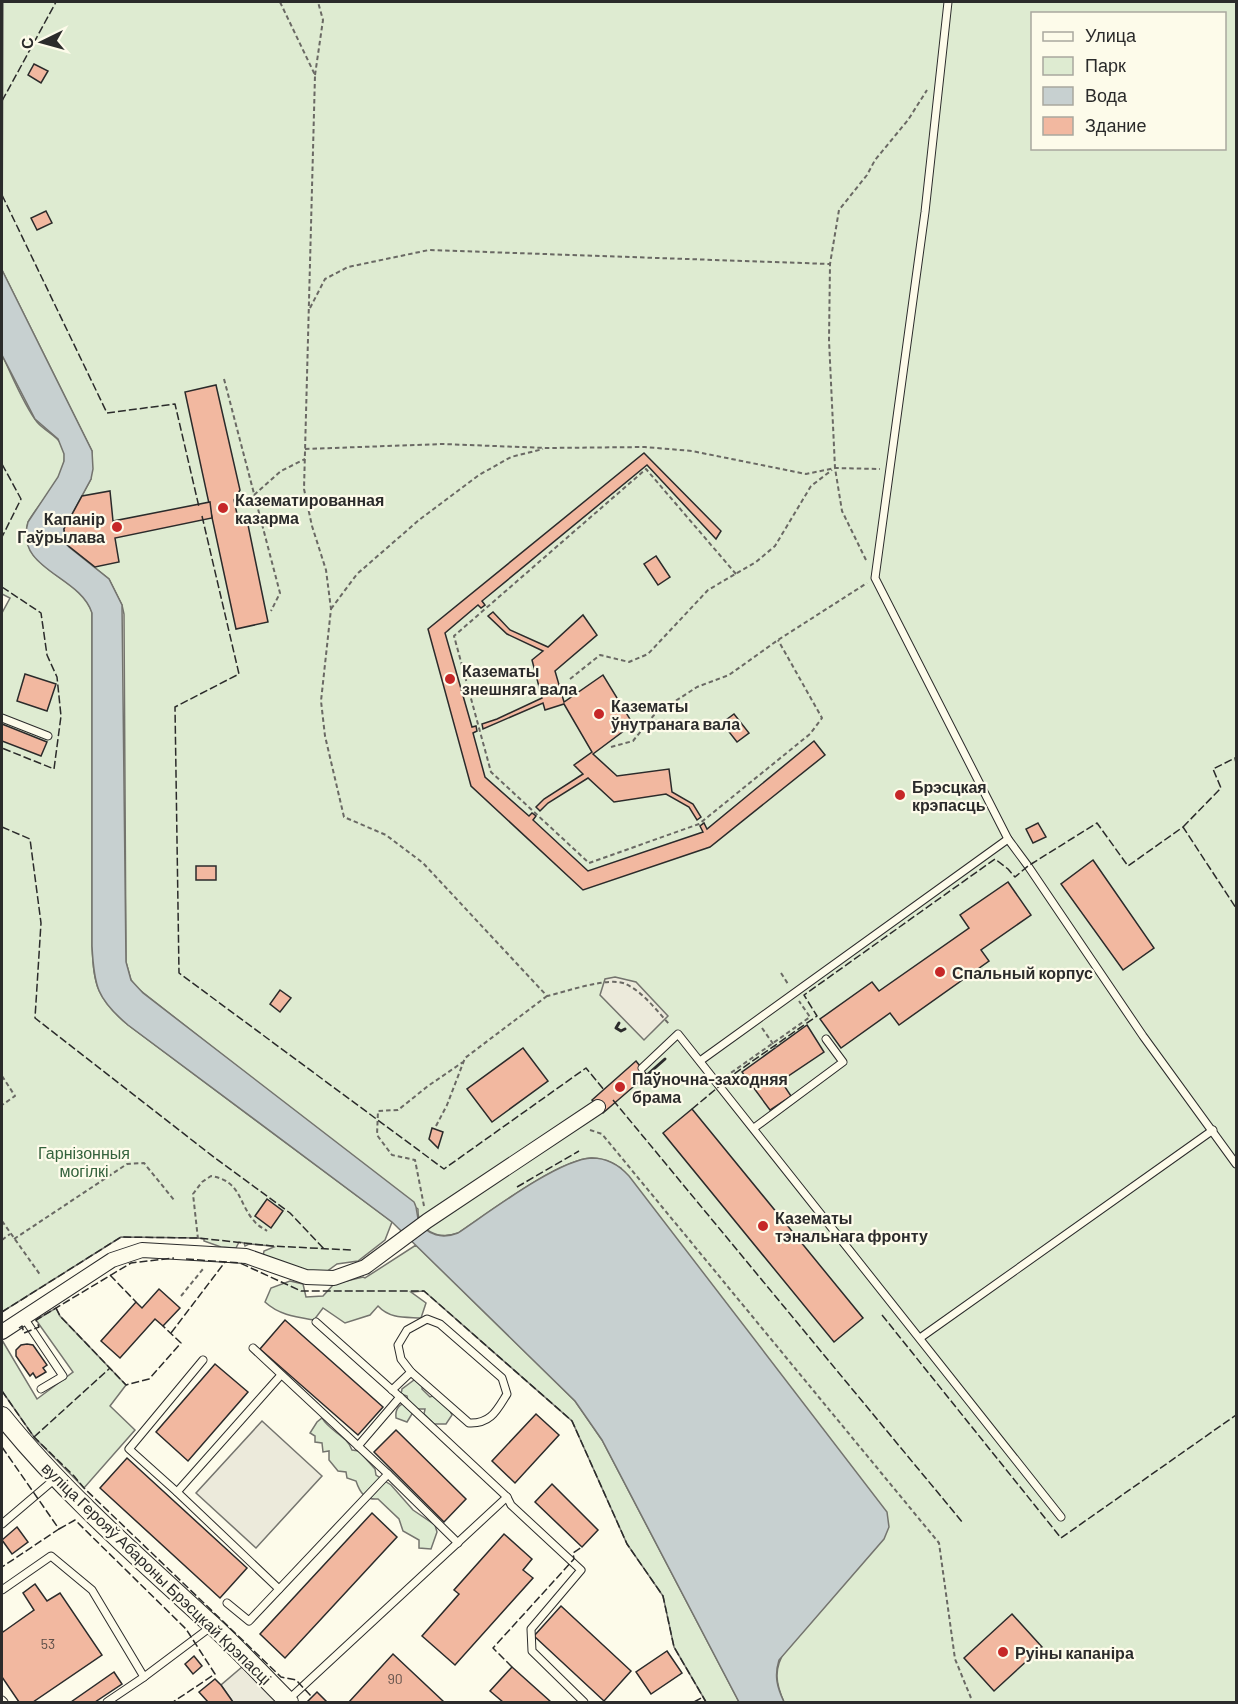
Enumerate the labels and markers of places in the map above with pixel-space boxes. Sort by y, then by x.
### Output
place label: Казематированная казарма [235,490,384,527]
marker: Казематированная казарма [216,501,230,515]
place label: Капанір Гаўрылава [17,509,105,546]
marker: Капанір Гаўрылава [110,520,124,534]
place label: Казематы знешняга вала [462,661,577,698]
marker: Казематы знешняга вала [443,672,457,686]
place label: Казематы ўнутранага вала [611,696,740,733]
marker: Казематы ўнутранага вала [592,707,606,721]
place label: Брэсцкая крэпасць [912,777,987,814]
marker: Брэсцкая крэпасць [893,788,907,802]
place label: Спальный корпус [952,963,1093,982]
marker: Спальный корпус [933,965,947,979]
place label: Паўночна-заходняя брама [632,1069,788,1106]
marker: Паўночна-заходняя брама [613,1080,627,1094]
place label: Казематы тэнальнага фронту [775,1208,928,1245]
marker: Казематы тэнальнага фронту [756,1219,770,1233]
place label: Руіны капаніра [1015,1643,1134,1662]
marker: Руіны капаніра [996,1645,1010,1659]

